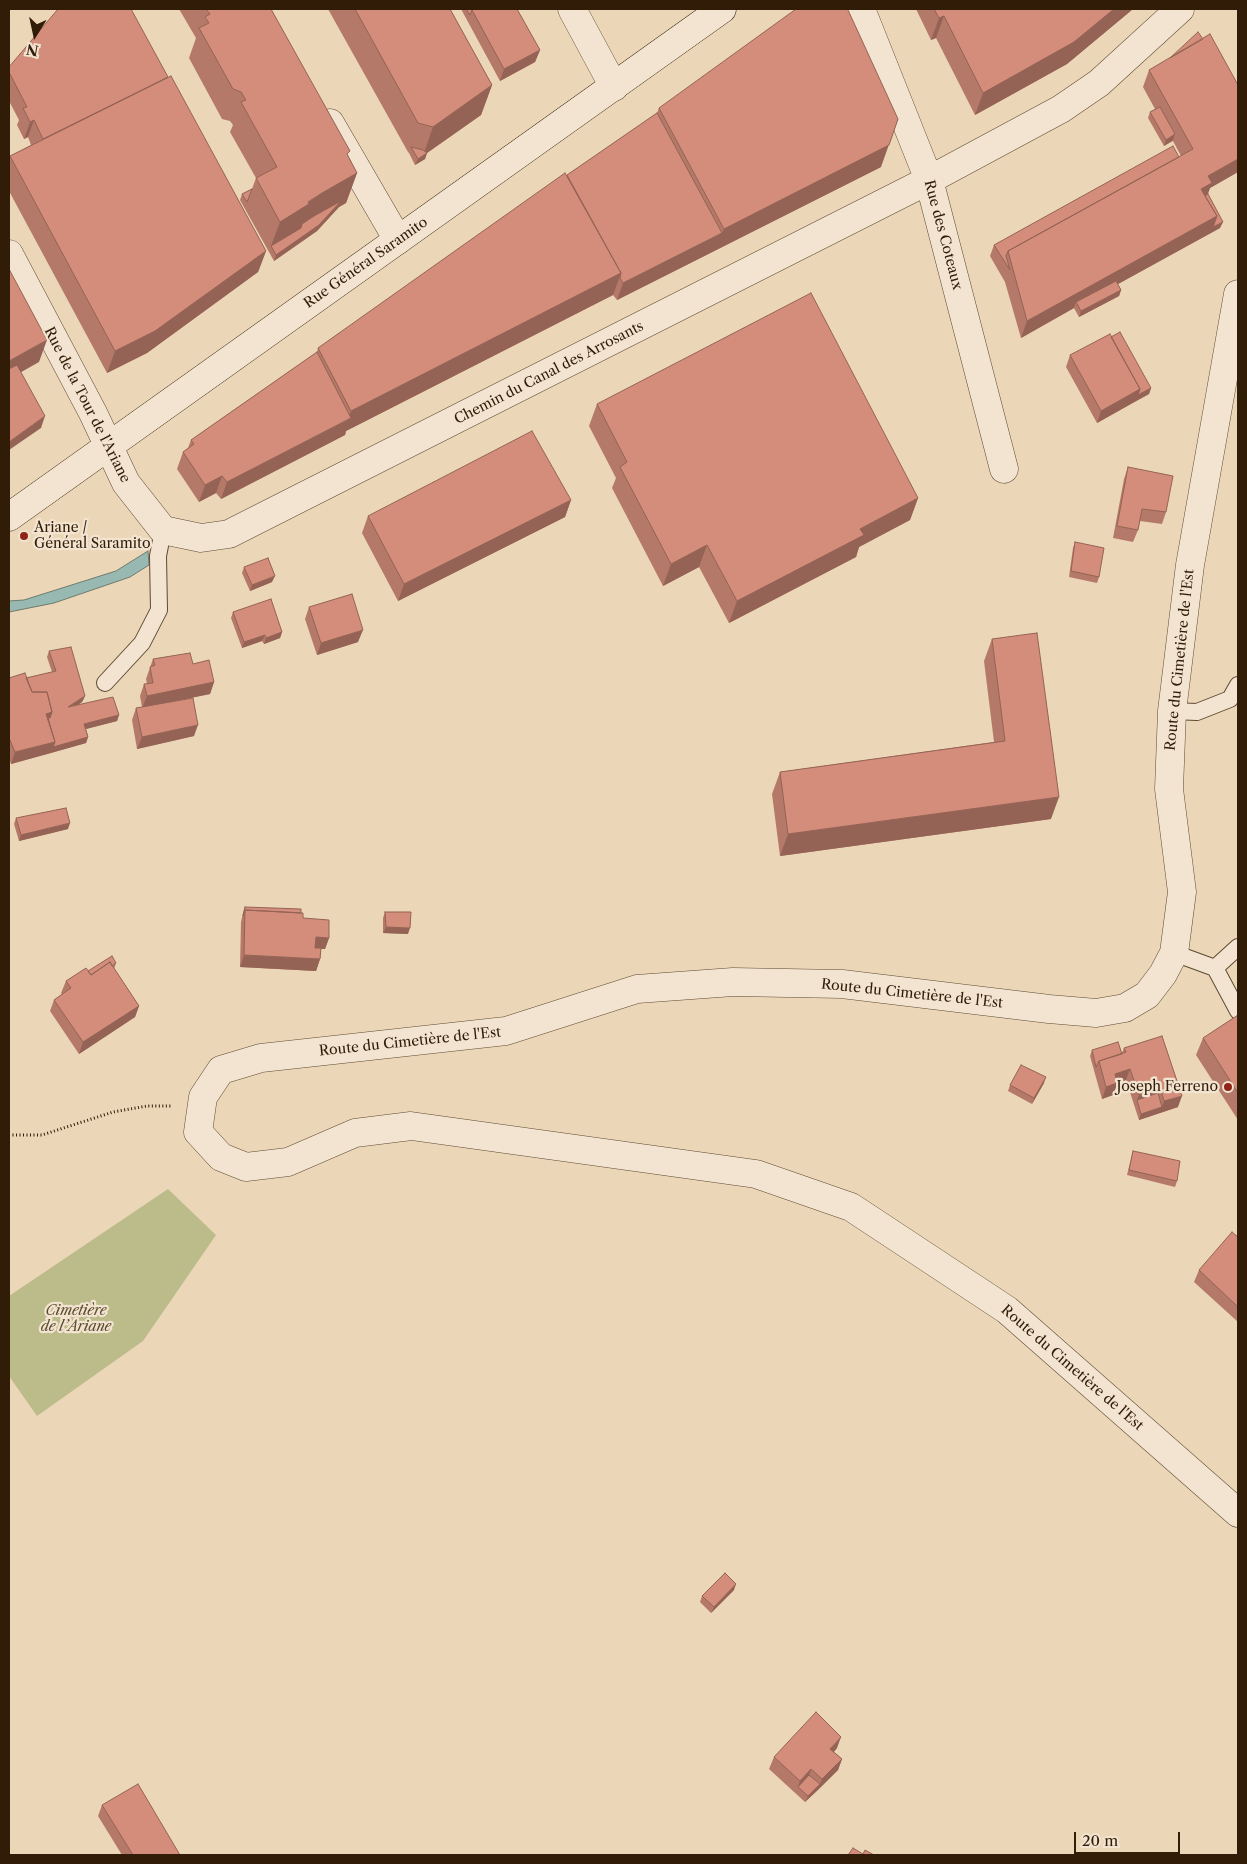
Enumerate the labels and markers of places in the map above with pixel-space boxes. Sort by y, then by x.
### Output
place label: Ariane / Général Saramito [34,520,151,552]
marker: Ariane / Général Saramito [18,530,30,542]
place label: Joseph Ferreno [1116,1079,1218,1095]
marker: Joseph Ferreno [1222,1081,1234,1093]

